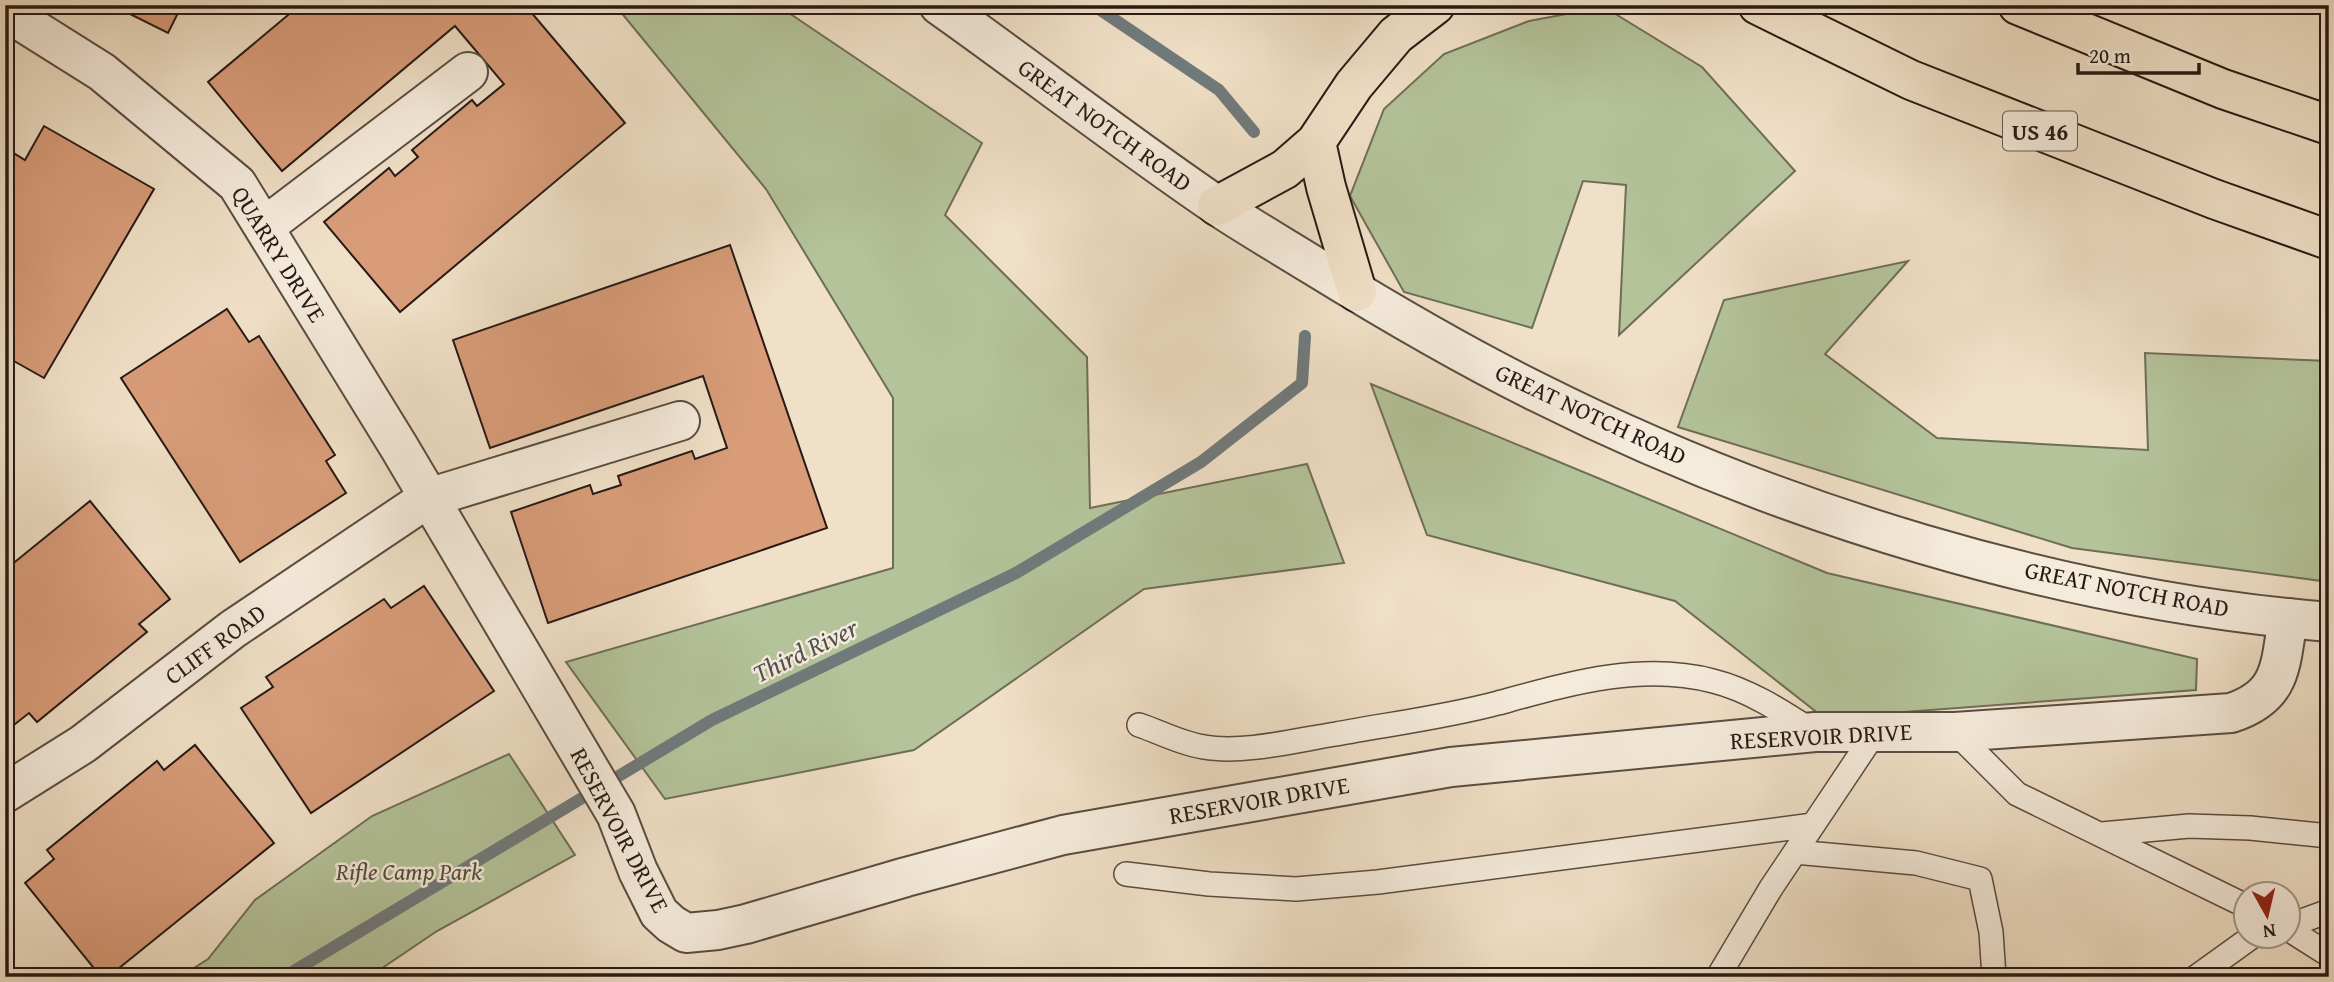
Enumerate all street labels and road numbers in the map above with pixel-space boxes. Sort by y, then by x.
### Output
street label: GREAT NOTCH ROAD [1011,50,1199,200]
road number: US 46 [2003,112,2077,150]
street label: QUARRY DRIVE [223,179,335,329]
street label: GREAT NOTCH ROAD [1490,354,1692,474]
street label: GREAT NOTCH ROAD [2022,552,2232,626]
street label: CLIFF ROAD [157,595,273,693]
street label: RESERVOIR DRIVE [1729,714,1913,758]
street label: RESERVOIR DRIVE [562,741,678,919]
street label: RESERVOIR DRIVE [1166,767,1352,833]

